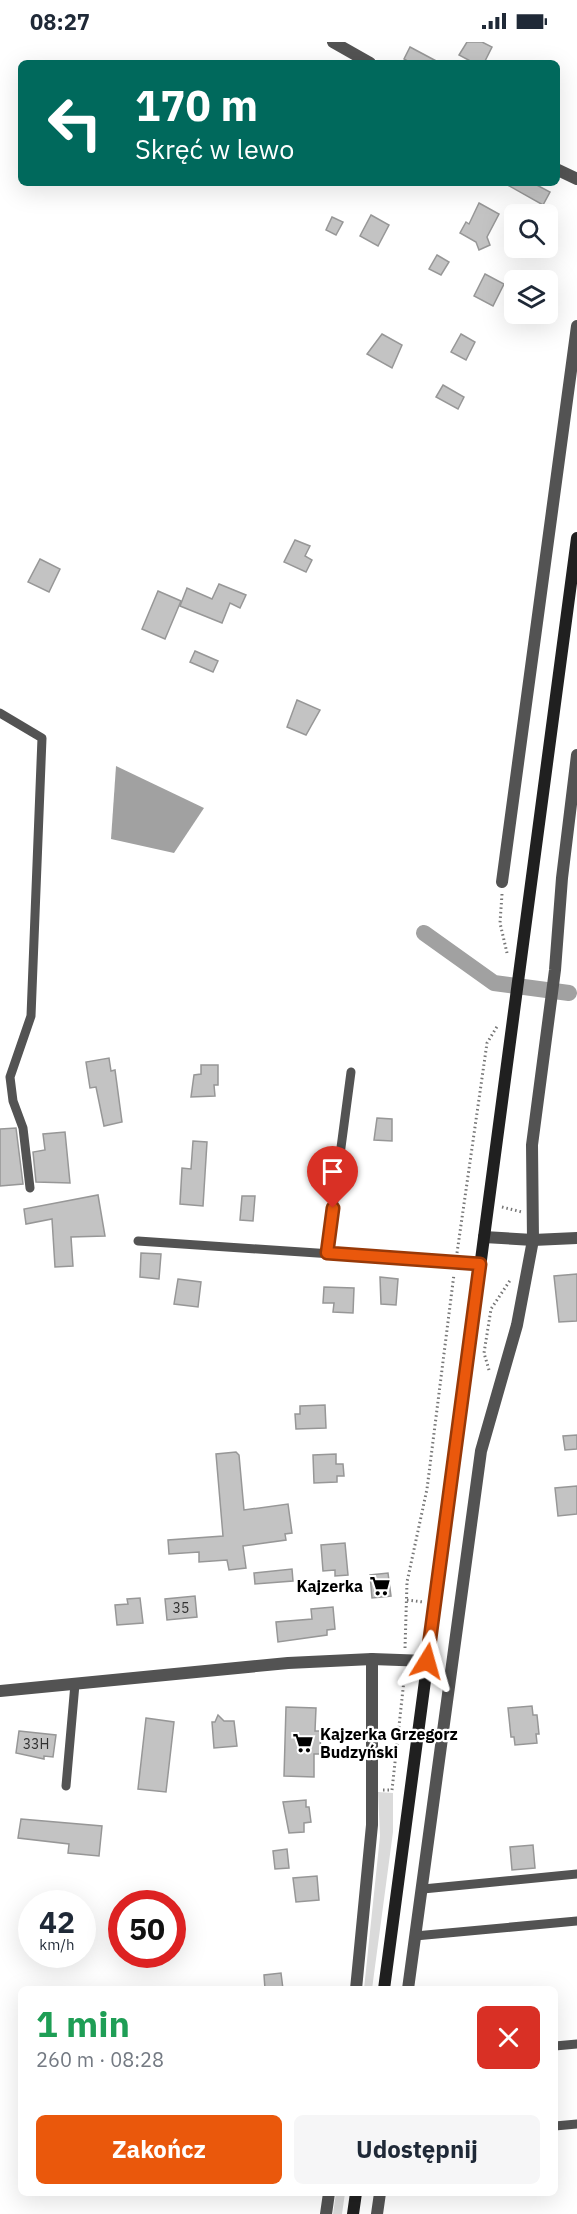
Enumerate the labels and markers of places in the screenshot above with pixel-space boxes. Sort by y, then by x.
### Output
pin [307,1146,358,1208]
supermarket icon: Kajzerka [368,1574,392,1598]
place label: Kajzerka [296,1576,363,1596]
place label: Kajzerka Grzegorz Budzyński [320,1724,458,1762]
supermarket icon: Kajzerka Grzegorz Budzyński [291,1731,315,1755]

